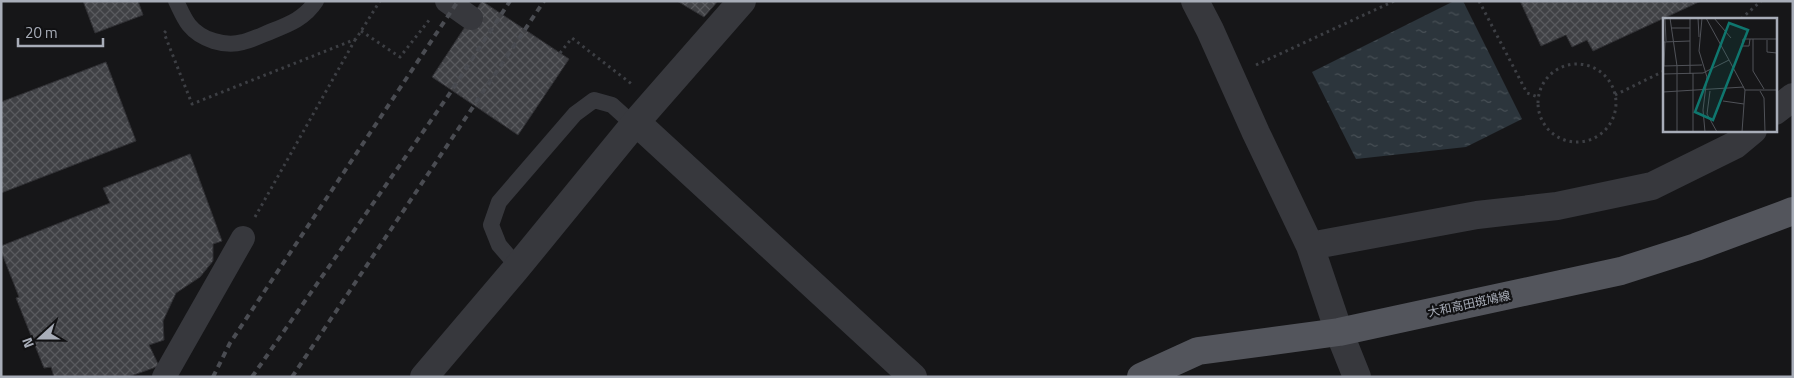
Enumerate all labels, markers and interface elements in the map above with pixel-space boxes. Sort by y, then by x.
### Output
scale bar [18,15,102,47]
inset map [1663,18,1776,131]
text: 20 m [25,21,58,44]
street label: 大和高田斑鳩線 [1426,285,1512,322]
north arrow [15,313,65,363]
text: N [16,335,39,351]

